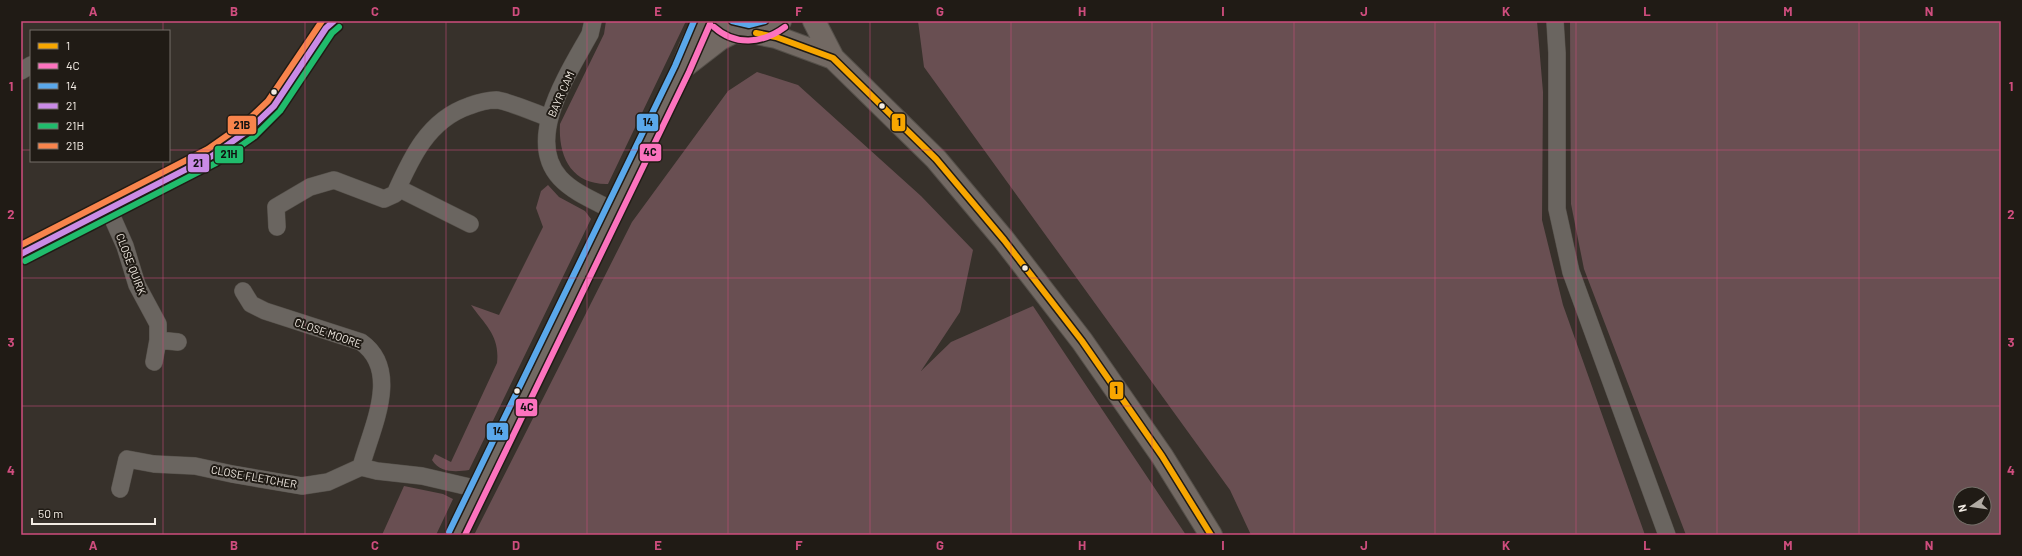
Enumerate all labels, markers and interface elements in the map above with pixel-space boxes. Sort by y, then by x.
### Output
text: A [89,3,98,19]
text: B [230,3,238,19]
text: C [371,3,379,19]
text: D [512,3,520,19]
text: E [654,3,662,19]
text: F [795,3,803,19]
text: G [936,3,944,19]
text: H [1078,3,1086,19]
text: I [1221,3,1225,19]
text: J [1360,3,1368,19]
text: K [1502,3,1510,19]
text: L [1643,3,1651,19]
text: M [1783,3,1793,19]
text: N [1925,3,1933,19]
legend [30,30,170,162]
text: 1 [66,38,70,52]
text: 4C [66,58,80,72]
street label: BAYR CAM [545,69,576,119]
text: 1 [9,78,13,94]
text: 14 [66,78,77,92]
text: 1 [2009,78,2013,94]
unlabelled marker [269,87,279,97]
text: 21 [66,98,76,112]
unlabelled marker [877,101,887,111]
line badge: 14 [636,113,659,132]
line badge: 1 [891,113,906,132]
line badge: 21B [227,115,257,135]
text: 14 [643,115,654,128]
text: 1 [897,115,901,128]
text: 21H [66,118,84,132]
text: 21B [234,118,251,131]
text: 21B [66,138,84,152]
line badge: 4C [639,143,662,162]
line badge: 21H [214,145,244,164]
text: 4C [643,145,657,158]
text: 21H [221,147,238,160]
line badge: 21 [187,153,210,173]
text: 21 [193,156,203,169]
text: 2 [7,206,15,222]
text: 2 [2007,206,2015,222]
street label: CLOSE QUIRK [114,231,149,297]
unlabelled marker [1020,263,1030,273]
street label: CLOSE MOORE [293,315,364,350]
text: 3 [7,334,15,350]
text: 3 [2007,334,2015,350]
line badge: 1 [1109,381,1124,400]
text: 1 [1114,383,1118,396]
unlabelled marker [512,386,522,396]
line badge: 4C [515,398,538,417]
text: 4C [520,400,534,413]
line badge: 14 [486,422,509,441]
text: 14 [493,424,504,437]
text: 4 [7,462,15,478]
text: 4 [2007,462,2015,478]
street label: CLOSE FLETCHER [210,463,298,491]
north arrow [1952,486,1992,526]
scale bar [32,500,155,526]
text: N [1955,503,1969,513]
text: 50 m [38,506,63,520]
text: A [89,537,98,553]
text: B [230,537,238,553]
text: C [371,537,379,553]
text: D [512,537,520,553]
text: E [654,537,662,553]
text: F [795,537,803,553]
text: G [936,537,944,553]
text: H [1078,537,1086,553]
text: I [1221,537,1225,553]
text: J [1360,537,1368,553]
text: K [1502,537,1510,553]
text: L [1643,537,1651,553]
text: M [1783,537,1793,553]
text: N [1925,537,1933,553]

